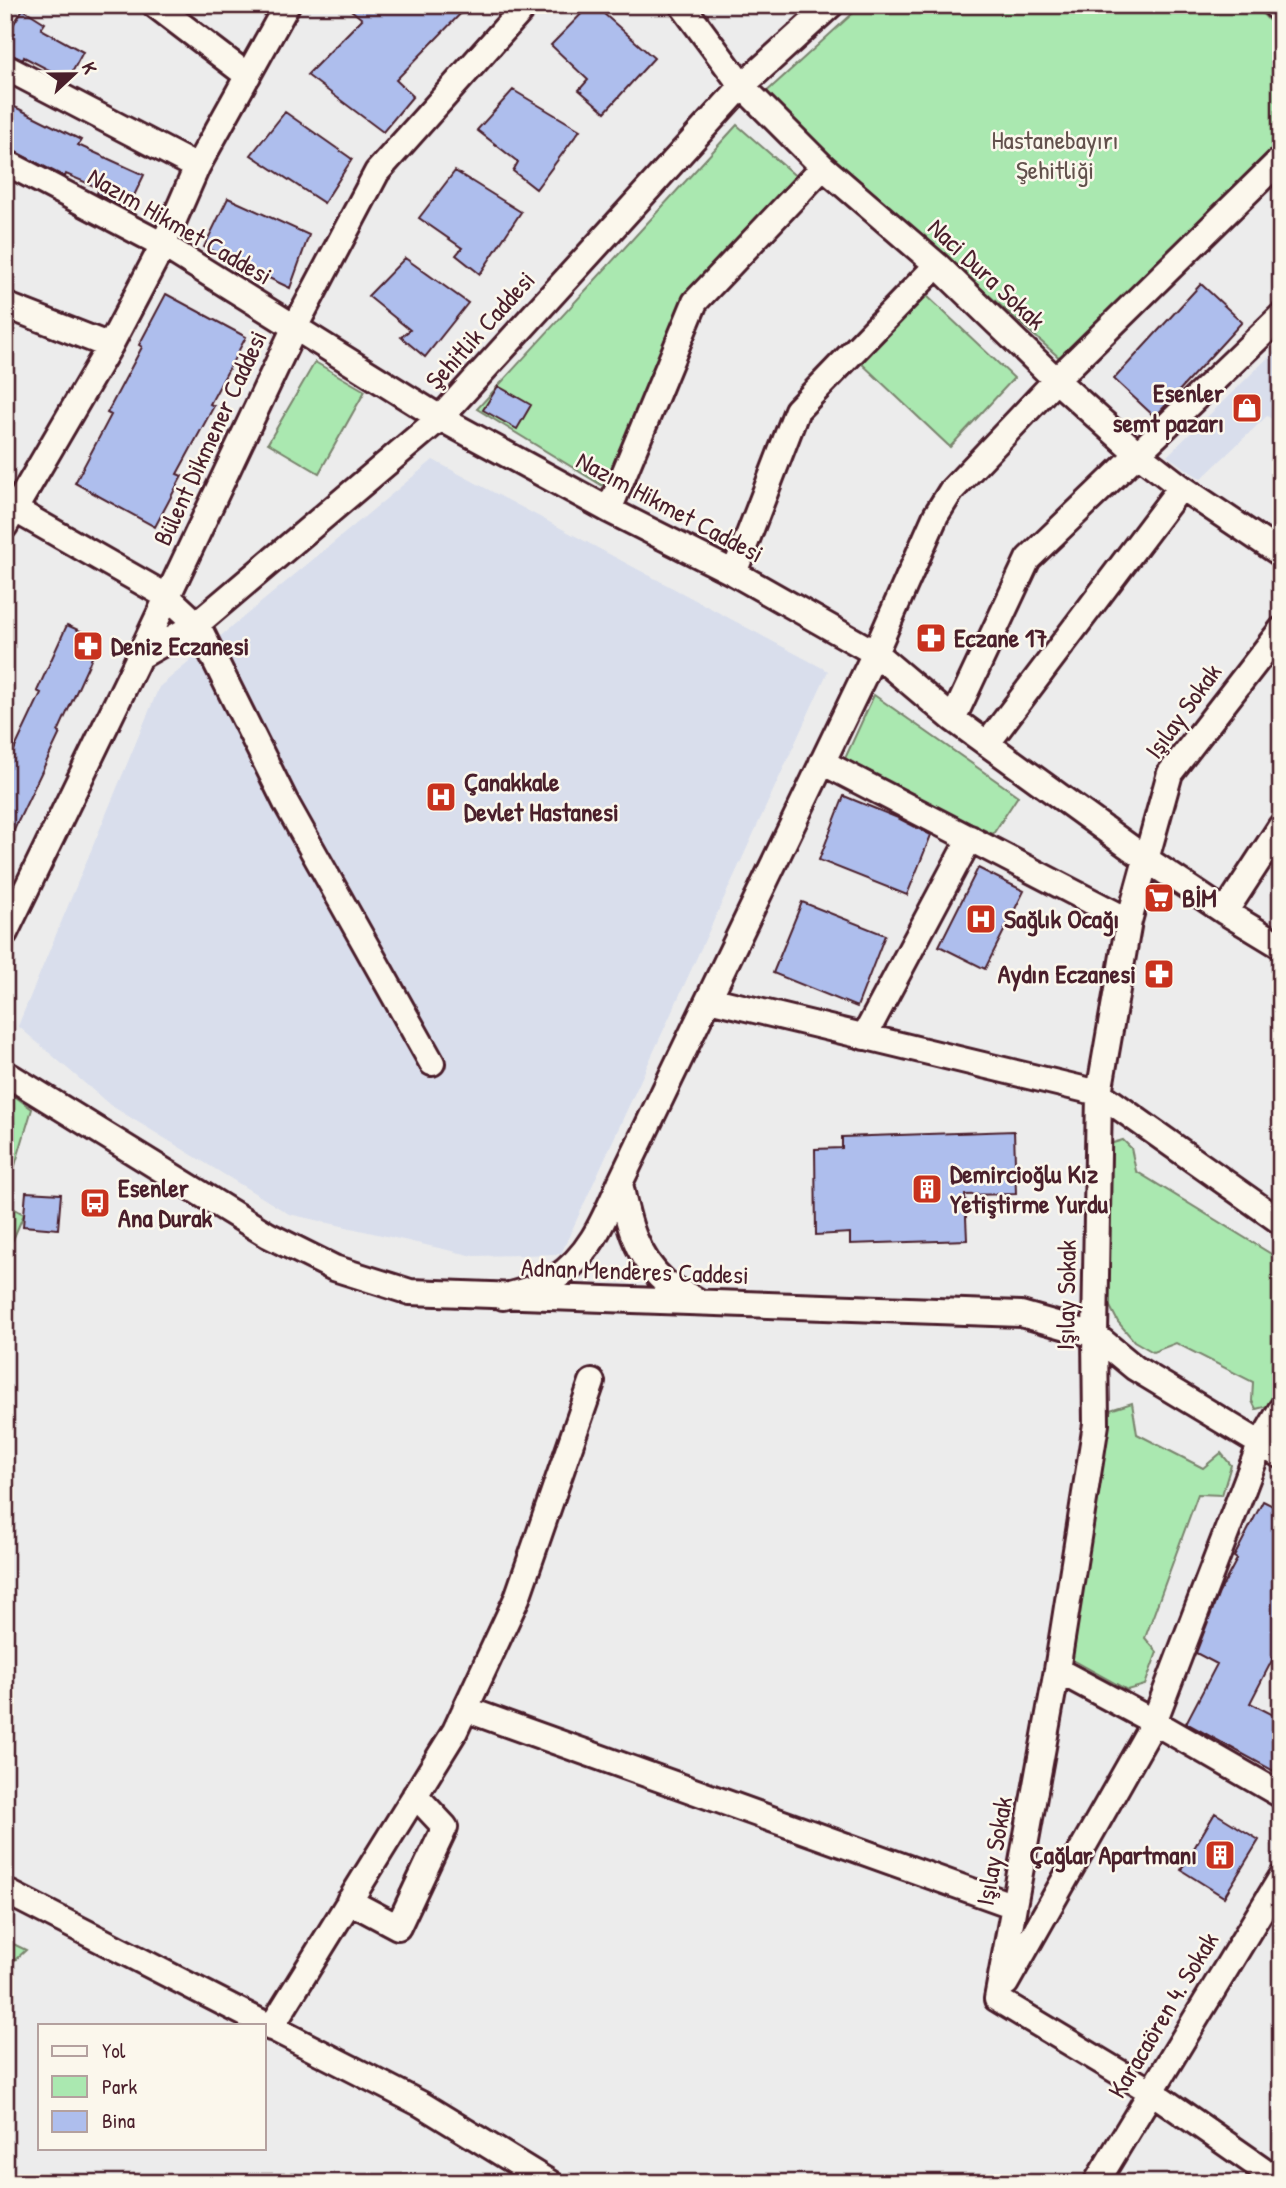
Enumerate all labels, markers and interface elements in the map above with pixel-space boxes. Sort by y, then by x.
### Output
north arrow [38,38,108,108]
text: K [76,58,104,77]
park label: Hastanebayırı Şehitliği [991,122,1119,187]
street label: Nazım Hikmet Caddesi [82,159,279,293]
street label: Naci Dura Sokak [921,210,1054,337]
street label: Şehitlik Caddesi [417,263,542,397]
street label: Bülent Dikmener Caddesi [144,325,275,551]
place label: Esenler semt pazarı [1113,375,1225,441]
shop icon: Esenler semt pazarı [1230,391,1264,425]
street label: Nazım Hikmet Caddesi [571,442,770,571]
place label: Eczane 17 [954,620,1047,655]
pharmacy icon: Eczane 17 [914,621,948,655]
place label: Deniz Eczanesi [111,628,249,663]
pharmacy icon: Deniz Eczanesi [71,629,105,663]
street label: Işılay Sokak [1136,656,1229,766]
place label: Çanakkale Devlet Hastanesi [464,764,619,829]
hospital icon: Çanakkale Devlet Hastanesi [424,780,458,814]
place label: BİM [1182,880,1217,915]
supermarket icon: BİM [1142,881,1176,915]
place label: Sağlık Ocağı [1004,901,1119,937]
hospital icon: Sağlık Ocağı [964,902,998,936]
place label: Aydın Eczanesi [998,956,1136,992]
pharmacy icon: Aydın Eczanesi [1142,957,1176,991]
place label: Demircioğlu Kız Yetiştirme Yurdu [950,1156,1108,1221]
place label: Esenler Ana Durak [118,1170,213,1235]
building icon: Demircioğlu Kız Yetiştirme Yurdu [910,1172,944,1206]
bus stop icon: Esenler Ana Durak [78,1186,112,1220]
street label: Işılay Sokak [1047,1239,1084,1350]
street label: Adnan Menderes Caddesi [521,1249,749,1292]
street label: Işılay Sokak [967,1793,1020,1908]
place label: Çağlar Apartmanı [1029,1837,1197,1873]
building icon: Çağlar Apartmanı [1203,1838,1237,1872]
street label: Karacaören 4. Sokak [1099,1925,1226,2104]
legend [38,2024,266,2150]
text: Yol [102,2036,126,2065]
text: Park [102,2072,137,2101]
text: Bina [102,2106,135,2135]

